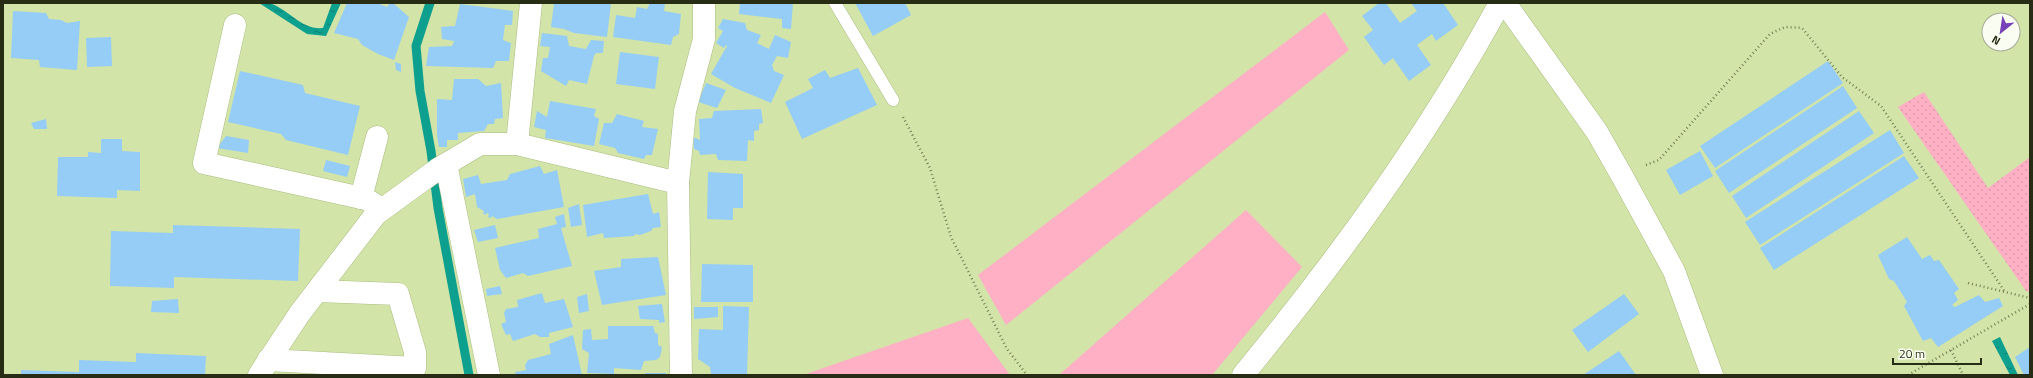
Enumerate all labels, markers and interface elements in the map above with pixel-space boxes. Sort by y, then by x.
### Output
north arrow [1981,12,2021,52]
text: N [1989,32,2003,49]
scale bar [1893,340,1981,366]
text: 20 m [1899,344,1925,363]

